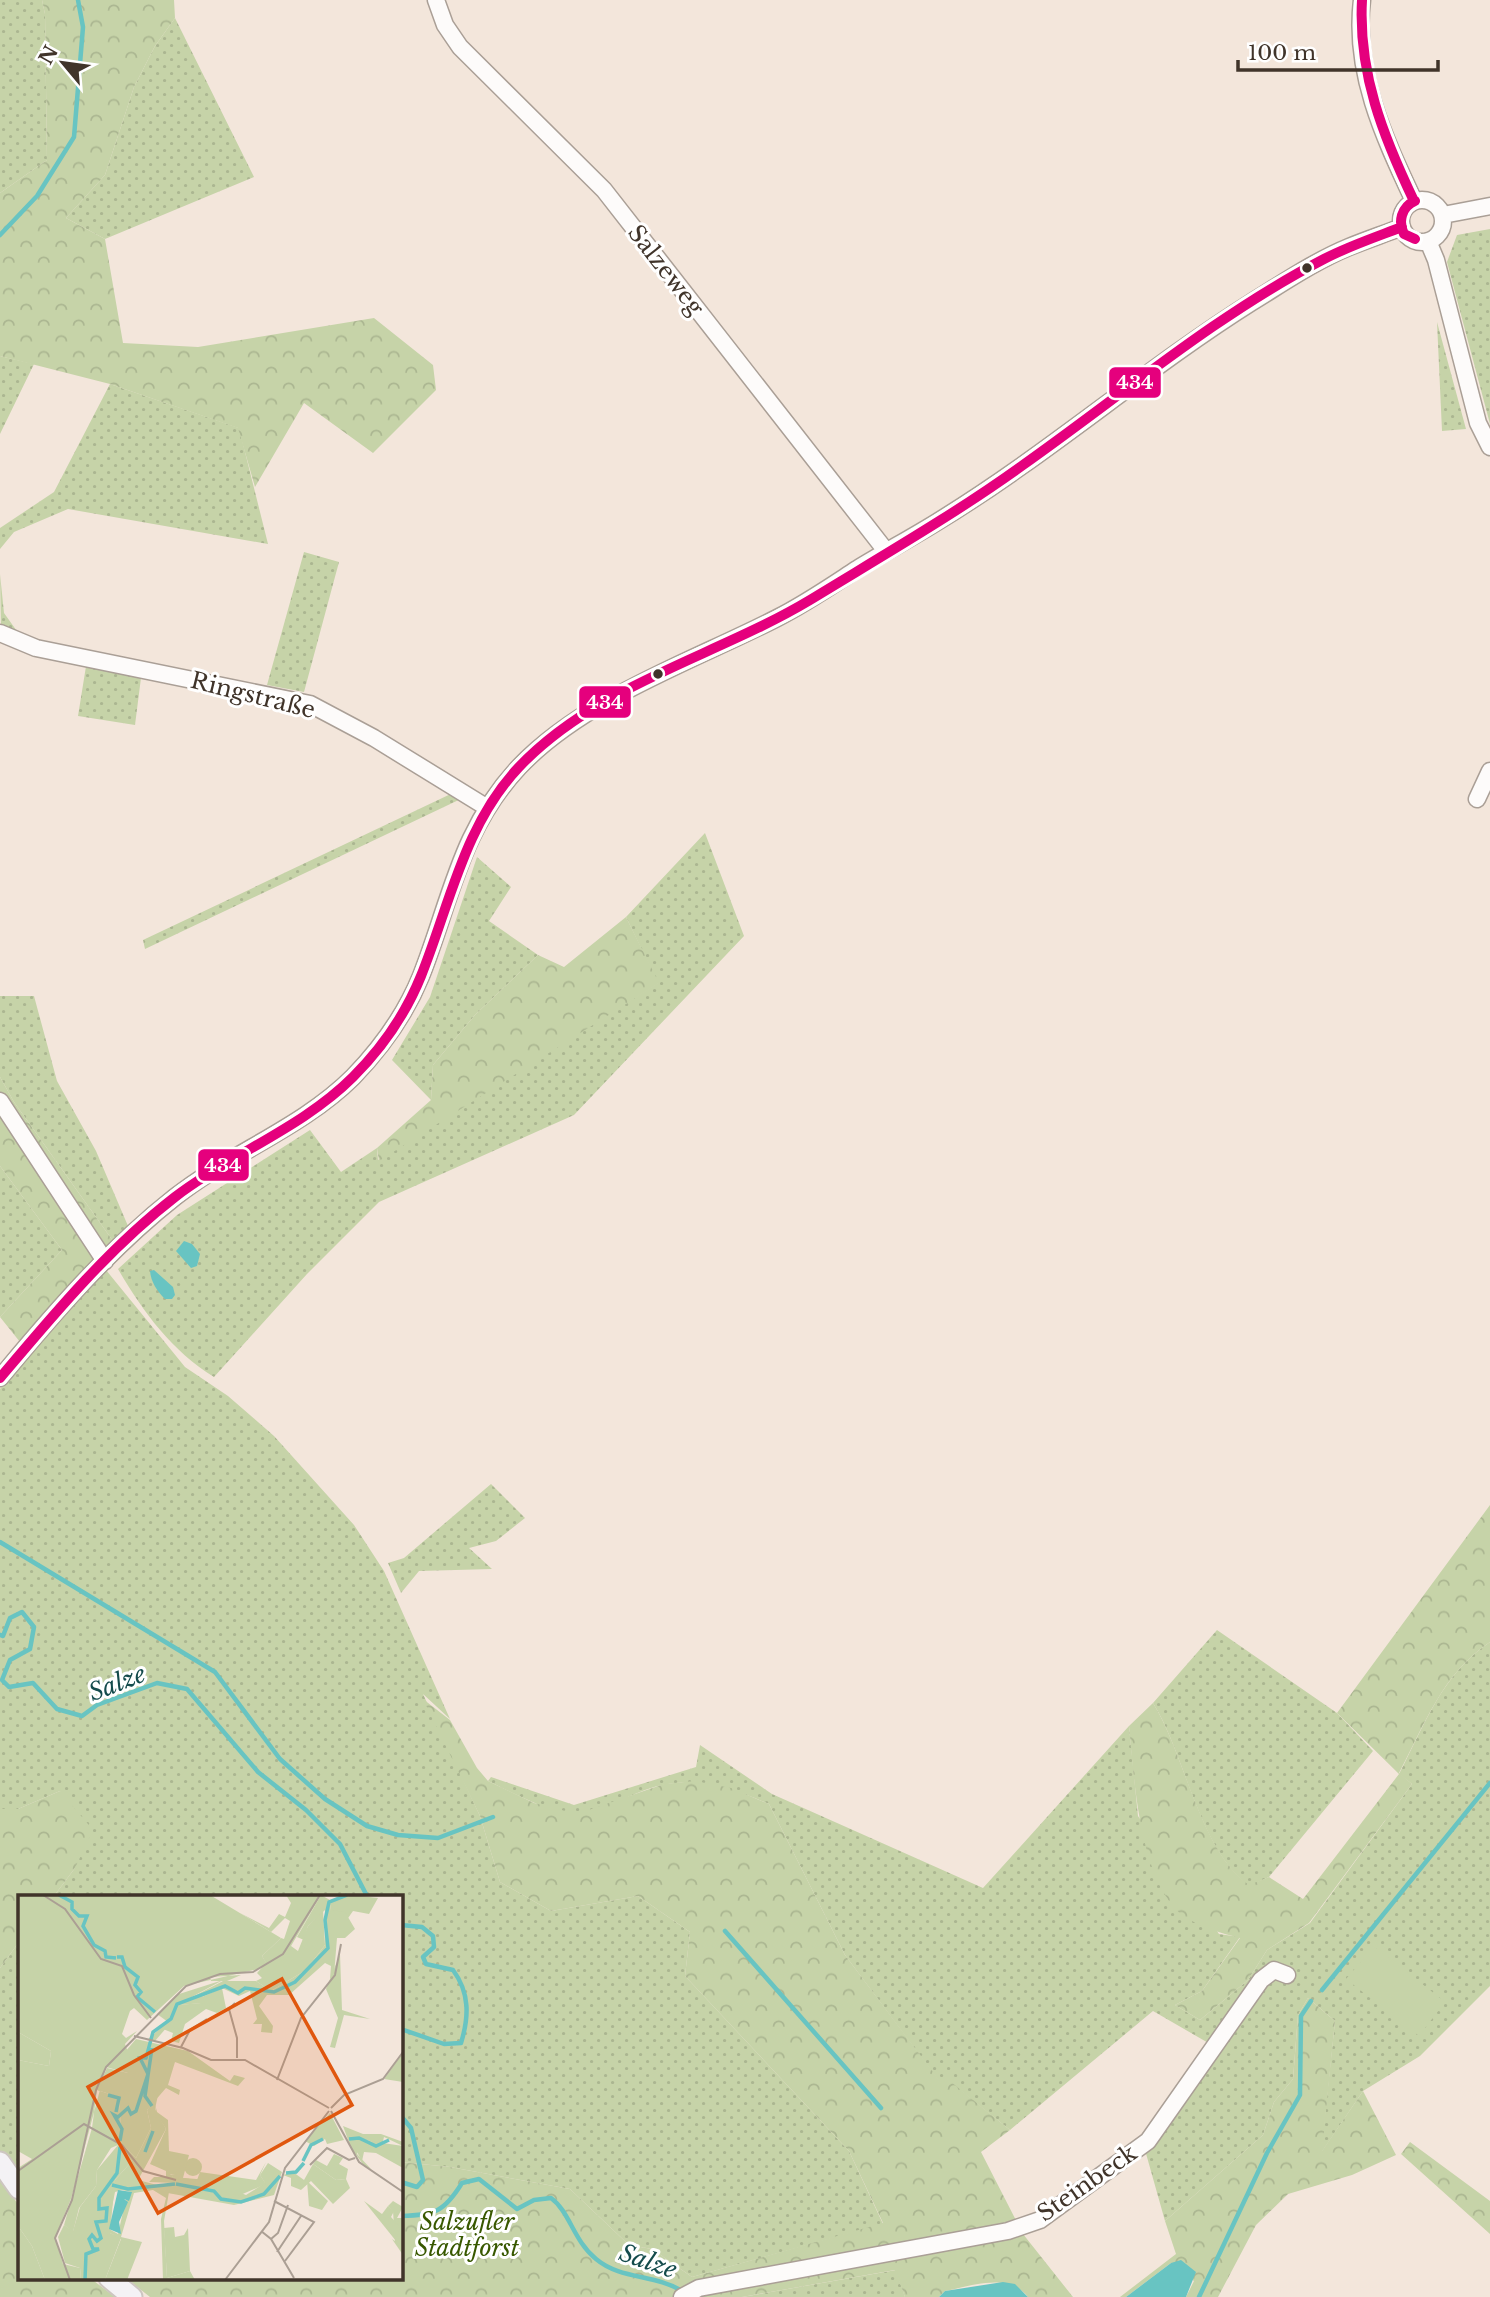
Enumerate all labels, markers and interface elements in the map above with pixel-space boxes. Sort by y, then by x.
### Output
north arrow [28,28,98,98]
scale bar [1238,28,1438,72]
text: 100 m [1248,40,1316,66]
text: N [34,41,63,68]
street label: Salzeweg [622,219,710,321]
unlabelled marker [1300,261,1314,275]
line badge: 434 [1108,366,1162,399]
text: 434 [1116,371,1154,394]
street label: Ringstraße [188,666,318,724]
unlabelled marker [651,667,665,681]
line badge: 434 [578,685,632,719]
text: 434 [586,691,624,714]
line badge: 434 [197,1148,250,1182]
text: 434 [204,1154,242,1177]
water label: Salze [84,1659,150,1707]
inset map [18,1895,402,2280]
street label: Steinbeck [1032,2138,1143,2227]
park label: Salzufler Stadtforst [415,2208,520,2262]
water label: Salze [615,2238,681,2284]

